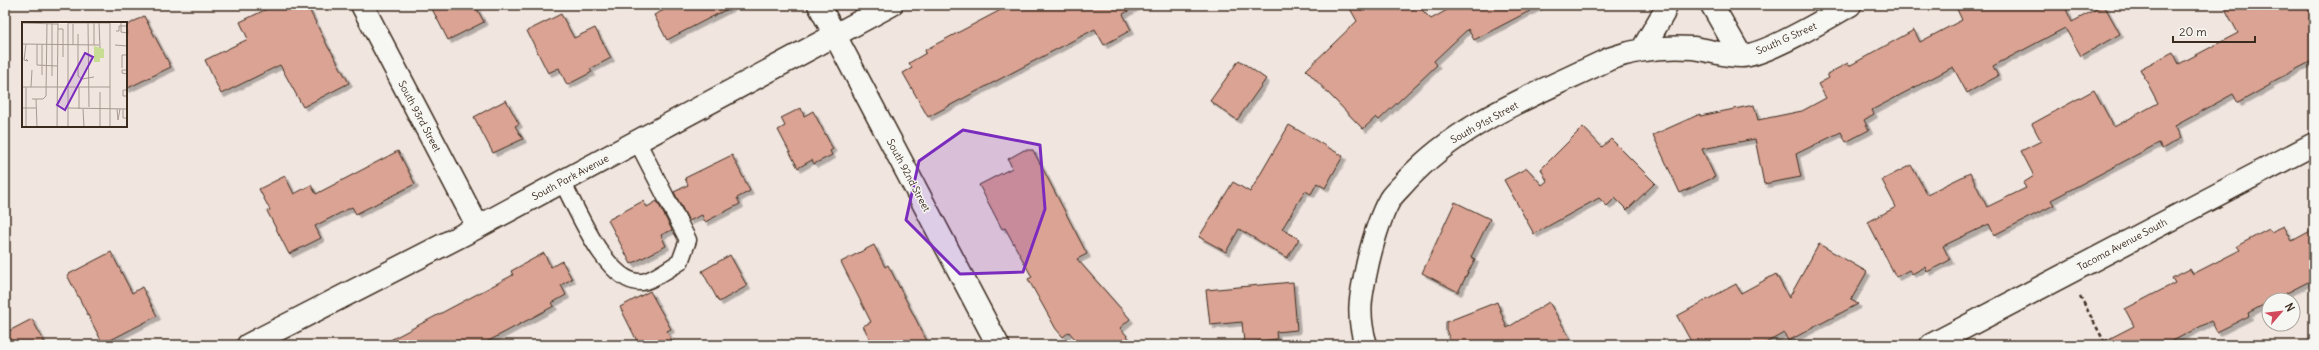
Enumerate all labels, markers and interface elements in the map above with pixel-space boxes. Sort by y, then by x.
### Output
scale bar [2173,18,2255,44]
street label: South G Street [1754,19,1819,58]
inset map [22,22,127,127]
text: 20 m [2179,24,2207,39]
street label: South 93rd Street [395,78,444,155]
street label: South 91st Street [1448,98,1521,146]
street label: South 92nd Street [884,137,933,214]
street label: South Park Avenue [530,152,611,203]
street label: Tacoma Avenue South [2075,215,2170,274]
north arrow [2261,292,2301,332]
text: N [2282,301,2298,314]

